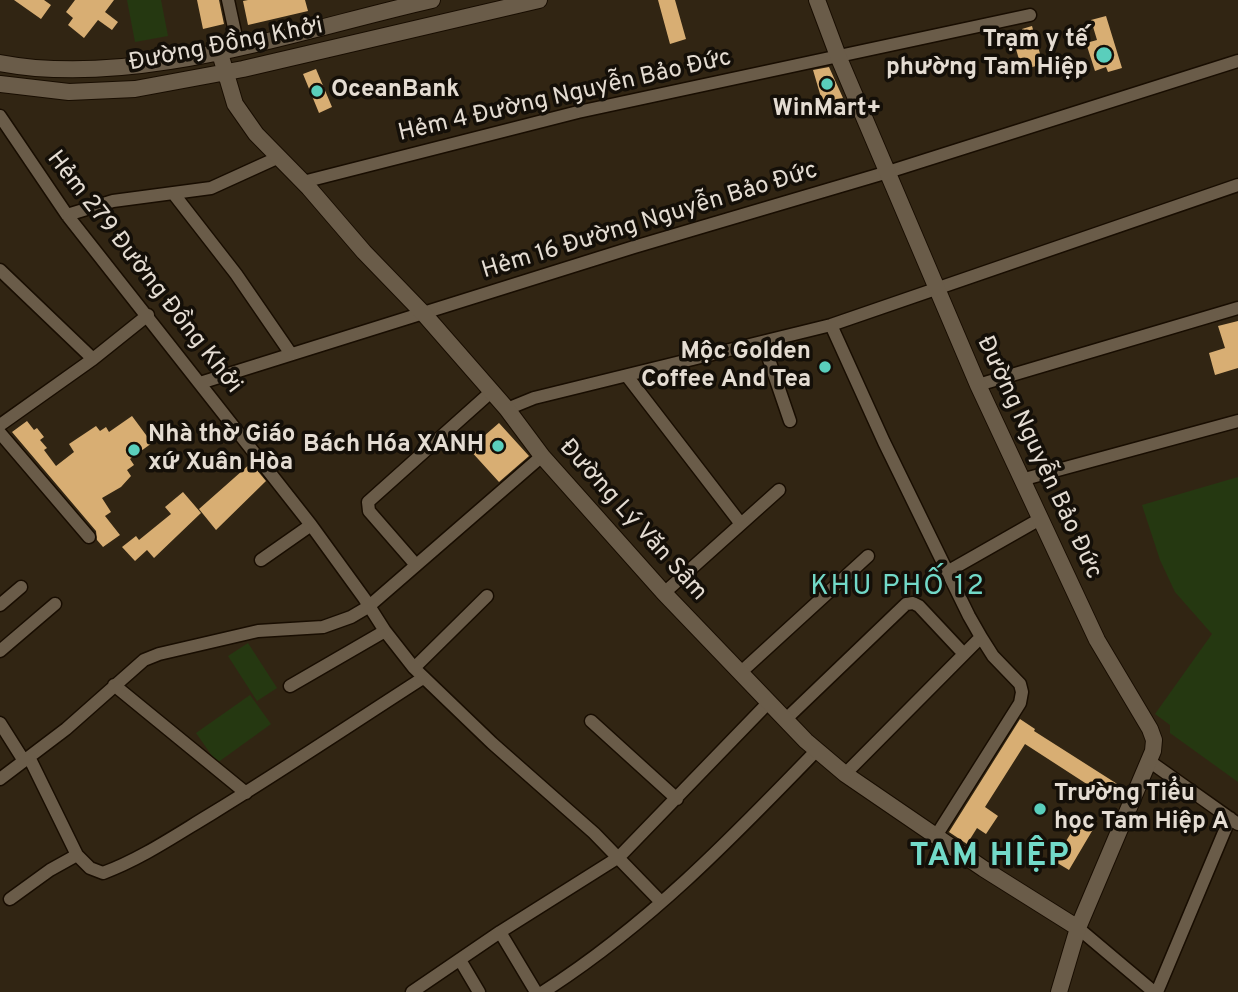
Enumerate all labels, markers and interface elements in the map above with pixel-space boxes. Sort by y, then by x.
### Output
street label: Đường Đồng Khởi [126,13,326,79]
place label: Trạm y tế phường Tam Hiệp [886,27,1088,83]
street label: Hẻm 4 Đường Nguyễn Bảo Đức [396,45,734,149]
marker: Trạm y tế phường Tam Hiệp [1094,45,1114,65]
marker: WinMart+ [819,76,835,92]
place label: OceanBank [331,77,460,105]
marker: OceanBank [309,83,325,99]
place label: WinMart+ [772,96,882,124]
street label: Hẻm 279 Đường Đồng Khởi [39,146,247,400]
street label: Hẻm 16 Đường Nguyễn Bảo Đức [479,157,821,287]
street label: Đường Nguyễn Bảo Đức [969,332,1107,584]
place label: Mộc Golden Coffee And Tea [641,339,811,395]
marker: Mộc Golden Coffee And Tea [817,359,833,375]
place label: Nhà thờ Giáo xứ Xuân Hòa [148,422,295,478]
place label: Bách Hóa XANH [303,432,484,460]
street label: Đường Lý Văn Sâm [552,434,712,608]
marker: Bách Hóa XANH [490,438,506,454]
marker: Nhà thờ Giáo xứ Xuân Hòa [126,442,142,458]
district label: KHU PHỐ 12 [811,571,985,605]
place label: Trường Tiểu học Tam Hiệp A [1054,781,1229,837]
marker: Trường Tiểu học Tam Hiệp A [1032,801,1048,817]
district label: TAM HIỆP [910,840,1070,878]

